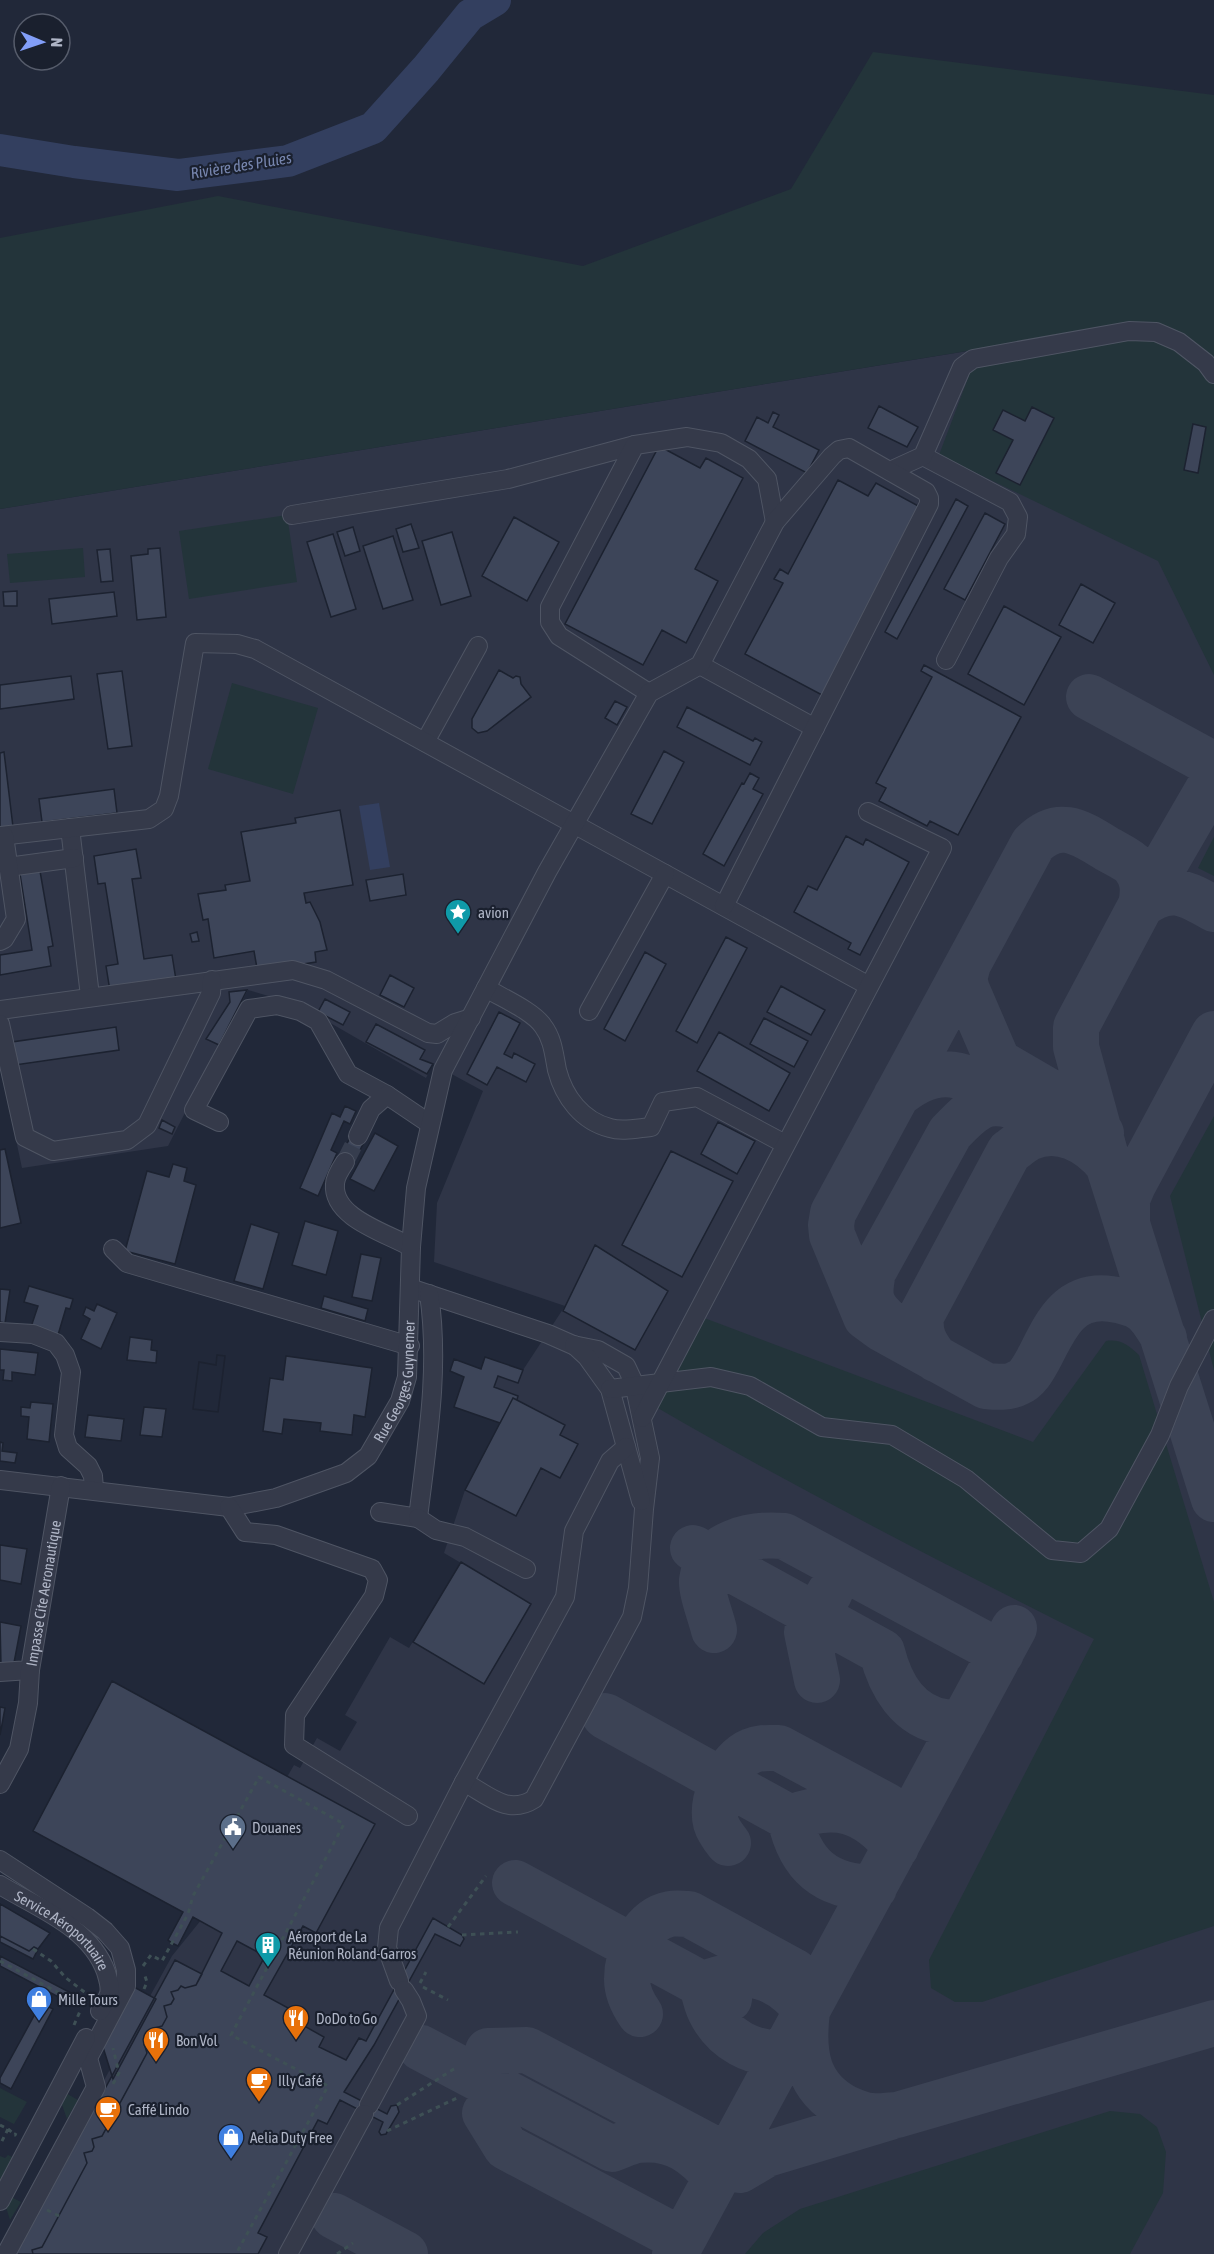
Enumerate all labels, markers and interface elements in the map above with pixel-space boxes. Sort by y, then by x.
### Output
north arrow [12,12,72,72]
text: N [48,37,66,48]
water label: Rivière des Pluies [189,148,293,182]
place icon: avion [443,897,473,935]
place label: avion [478,904,509,921]
street label: Rue Georges Guynemer [370,1320,417,1445]
street label: Impasse Cite Aeronautique [22,1519,64,1667]
public building icon: Douanes [218,1812,248,1850]
place label: Douanes [252,1819,301,1836]
street label: Service Aéroportuaire [12,1887,113,1973]
place label: Aéroport de La Réunion Roland-Garros [288,1928,416,1962]
building icon: Aéroport de La Réunion Roland-Garros [253,1930,283,1968]
shop icon: Mille Tours [24,1984,54,2022]
place label: Mille Tours [58,1991,118,2008]
restaurant icon: DoDo to Go [281,2003,311,2041]
place label: DoDo to Go [316,2010,377,2027]
restaurant icon: Bon Vol [141,2025,171,2063]
place label: Bon Vol [176,2032,217,2049]
cafe icon: Illy Café [244,2065,274,2103]
place label: Illy Café [278,2072,323,2089]
cafe icon: Caffé Lindo [93,2094,123,2132]
place label: Caffé Lindo [128,2101,189,2118]
shop icon: Aelia Duty Free [216,2122,246,2160]
place label: Aelia Duty Free [250,2129,333,2146]

